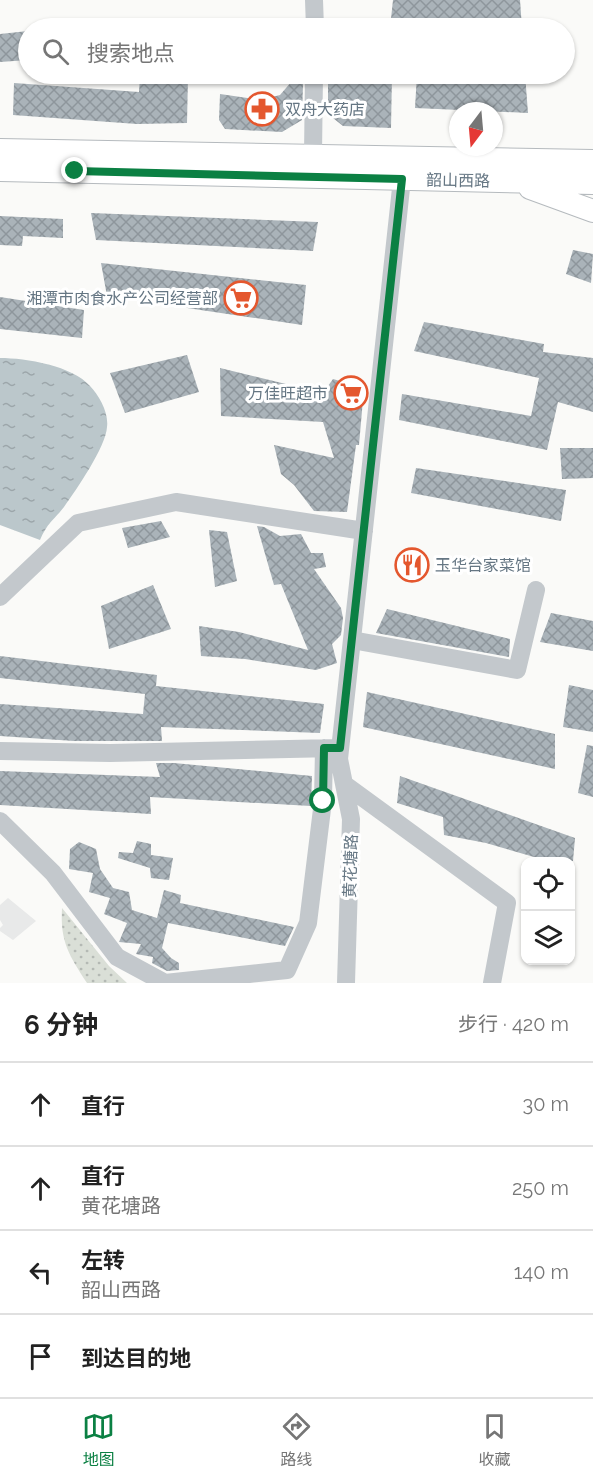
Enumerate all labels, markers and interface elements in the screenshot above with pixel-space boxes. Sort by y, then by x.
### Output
search box [18,18,575,84]
icon: search [39,35,72,68]
text: 搜索地点 [87,40,175,66]
pharmacy icon: 双舟大药店 [244,91,280,127]
place label: 双舟大药店 [285,100,365,119]
north arrow [449,102,503,156]
route end [61,157,87,183]
street label: 韶山西路 [426,170,490,191]
supermarket icon: 湘潭市肉食水产公司经营部 [223,280,259,316]
place label: 湘潭市肉食水产公司经营部 [26,289,218,308]
supermarket icon: 万佳旺超市 [333,375,369,411]
place label: 万佳旺超市 [248,384,328,403]
restaurant icon: 玉华台家菜馆 [394,547,430,583]
place label: 玉华台家菜馆 [435,556,531,575]
route start [309,787,335,813]
street label: 黄花塘路 [340,834,361,898]
map controls [521,857,575,965]
button: locate [521,857,575,911]
button: layers [521,911,575,965]
text: 6 分钟 [24,1010,98,1040]
text: 步行 · 420 m [458,1012,569,1036]
icon: ahead [24,1088,57,1121]
text: 30 m [523,1092,569,1116]
text: 直行 [81,1093,125,1119]
text: 直行 [81,1163,125,1189]
icon: ahead [24,1172,57,1205]
text: 250 m [512,1176,569,1200]
text: 黄花塘路 [81,1194,161,1218]
text: 左转 [81,1247,125,1273]
icon: left [24,1256,57,1289]
text: 140 m [514,1260,569,1284]
text: 韶山西路 [81,1278,161,1302]
icon: arrive [24,1340,57,1373]
text: 到达目的地 [81,1345,191,1371]
tab: 地图 [82,1410,115,1470]
tab: 路线 [280,1410,313,1470]
tab: 收藏 [478,1410,511,1470]

